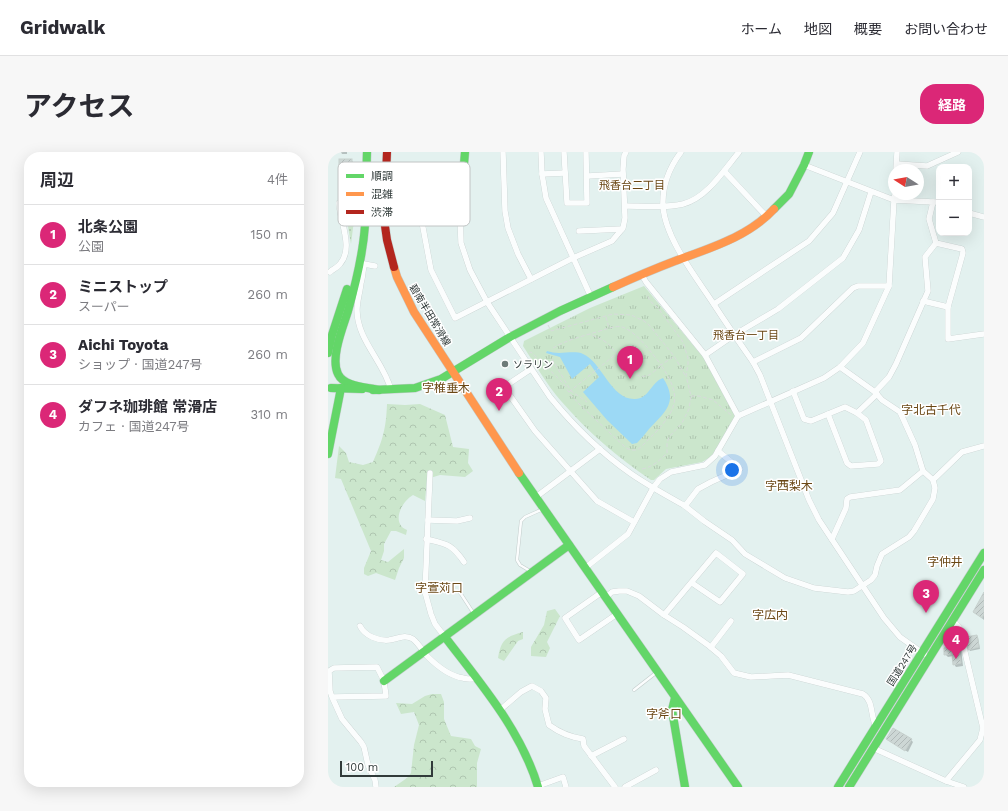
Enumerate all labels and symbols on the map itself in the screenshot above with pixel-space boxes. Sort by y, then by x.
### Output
legend [338,162,470,226]
north arrow [888,164,924,200]
text: 順調 [371,170,393,183]
district label: 飛香台二丁目 [599,179,665,192]
text: 混雑 [371,188,393,201]
text: 渋滞 [371,206,393,219]
street label: 碧南半田常滑線 [407,282,453,348]
district label: 飛香台一丁目 [713,329,779,342]
pin: 1 [617,346,643,379]
marker: ソラリン [500,359,510,369]
place label: ソラリン [513,359,553,370]
pin: 2 [486,378,512,411]
district label: 字椎垂木 [422,381,470,395]
district label: 字北古千代 [901,403,961,417]
your location [722,460,742,480]
district label: 字西梨木 [765,479,813,493]
district label: 字仲井 [927,555,963,569]
pin: 3 [913,580,939,613]
district label: 字萱苅口 [415,581,463,595]
district label: 字広内 [752,608,788,622]
pin: 4 [943,626,969,659]
street label: 国道247号 [885,642,919,688]
district label: 字斧口 [646,707,682,721]
scale bar [340,759,433,778]

